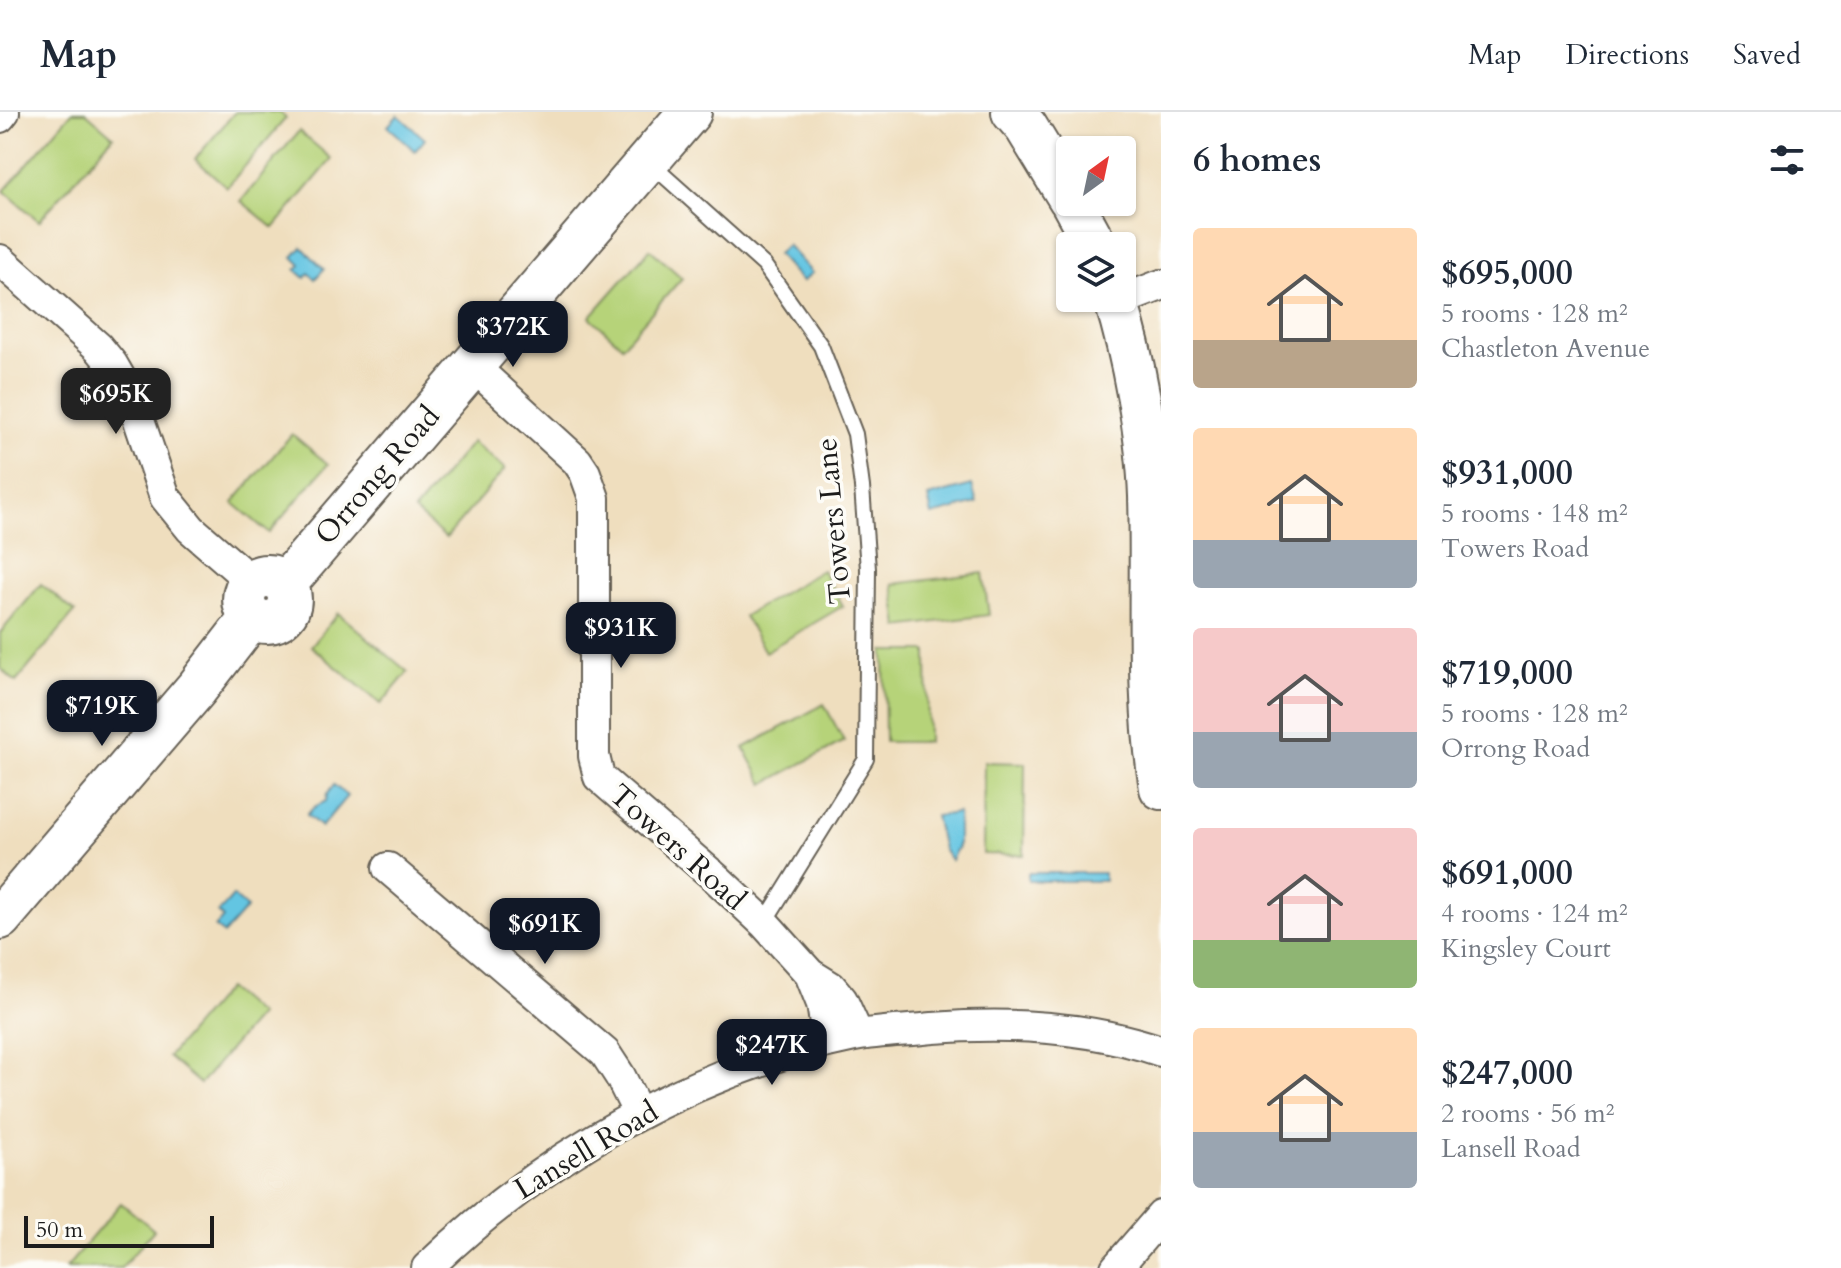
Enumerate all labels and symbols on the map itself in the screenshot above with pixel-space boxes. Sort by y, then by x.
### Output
north arrow [1056,136,1136,216]
pin: $372K [457,301,569,369]
pin: $695K [60,368,172,436]
street label: Orrong Road [306,397,449,554]
street label: Towers Lane [806,436,861,606]
pin: $931K [565,602,677,670]
pin: $719K [46,680,158,748]
street label: Towers Road [600,775,755,920]
pin: $691K [489,898,601,966]
pin: $247K [716,1019,828,1087]
street label: Lansell Road [507,1091,666,1209]
scale bar [24,1212,214,1248]

